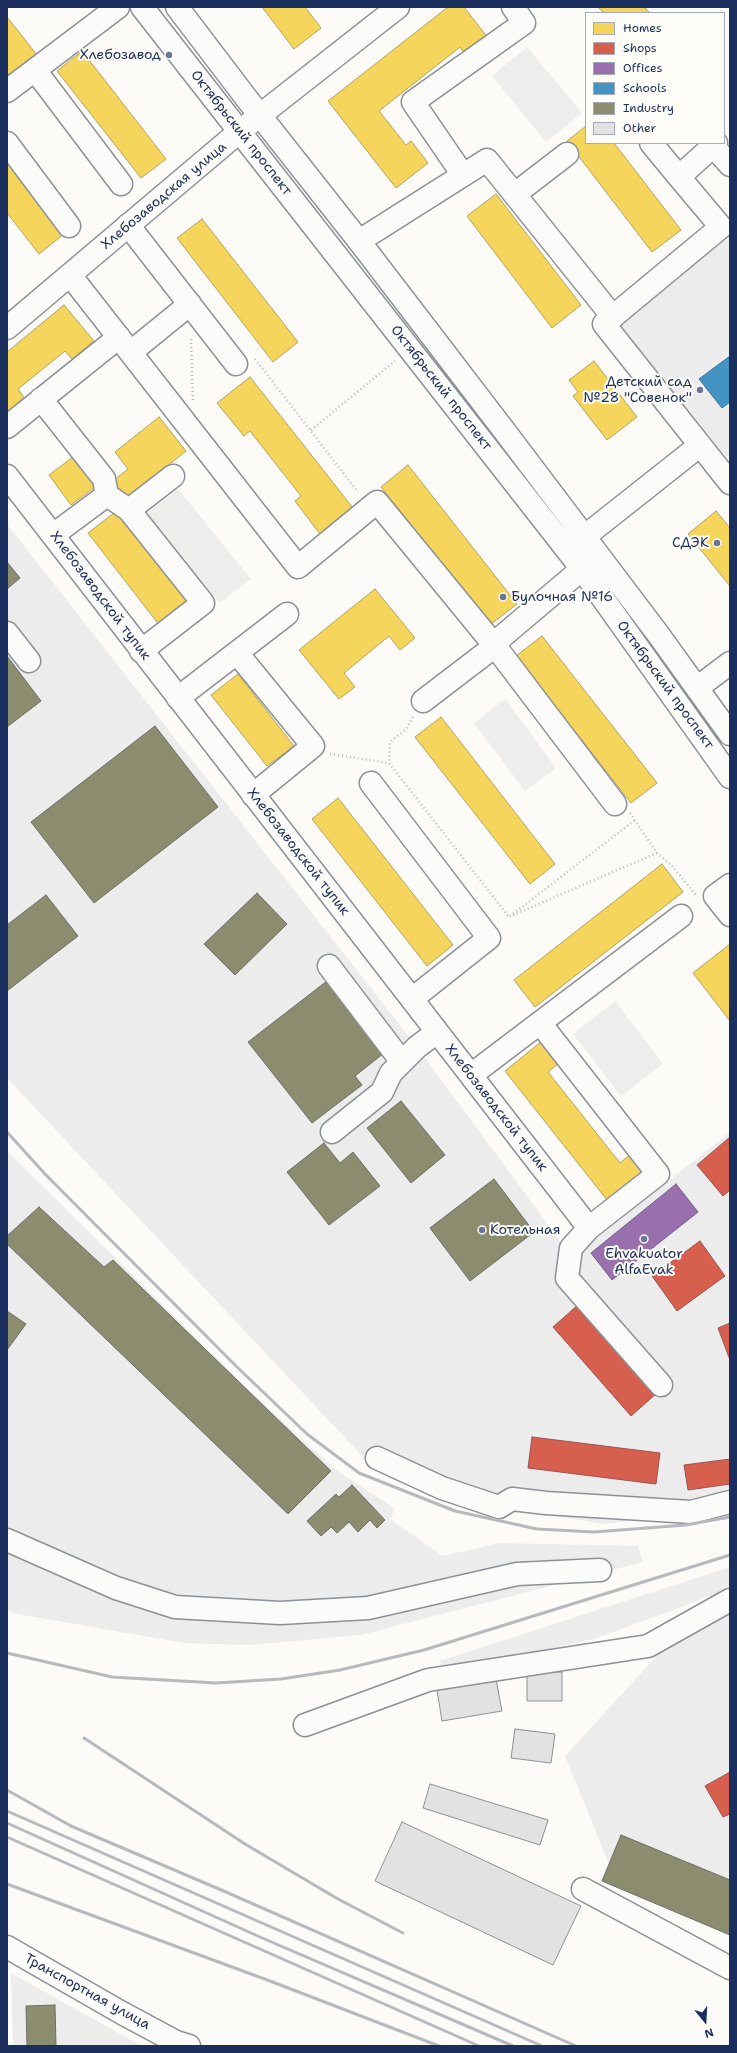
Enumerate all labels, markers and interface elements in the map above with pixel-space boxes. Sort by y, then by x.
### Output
legend [585,12,725,144]
text: Homes [623,20,662,36]
text: Shops [623,40,657,56]
place label: Хлебозавод [80,47,161,63]
marker: Хлебозавод [164,50,174,60]
text: Offices [623,60,663,76]
street label: Октябрьский проспект [187,67,295,199]
text: Schools [623,80,667,96]
text: Industry [623,100,674,116]
text: Other [623,120,656,136]
street label: Хлебозаводская улица [98,139,230,253]
street label: Октябрьский проспект [387,322,495,454]
place label: Детский сад №28 "Совенок" [583,374,692,406]
marker: Детский сад №28 "Совенок" [695,385,705,395]
street label: Хлебозаводской тупик [46,528,154,664]
place label: СДЭК [672,535,709,551]
marker: СДЭК [712,538,722,548]
place label: Булочная №16 [511,589,613,605]
marker: Булочная №16 [498,592,508,602]
street label: Октябрьский проспект [613,618,717,752]
street label: Хлебозаводской тупик [243,785,353,919]
street label: Хлебозаводской тупик [441,1041,551,1175]
place label: Котельная [490,1222,560,1238]
marker: Котельная [477,1225,487,1235]
marker: Ehvakuator AlfaEvak [639,1234,649,1244]
place label: Ehvakuator AlfaEvak [605,1246,683,1278]
street label: Транспортная улица [21,1950,153,2034]
north arrow [685,2001,725,2041]
text: N [702,2024,715,2041]

